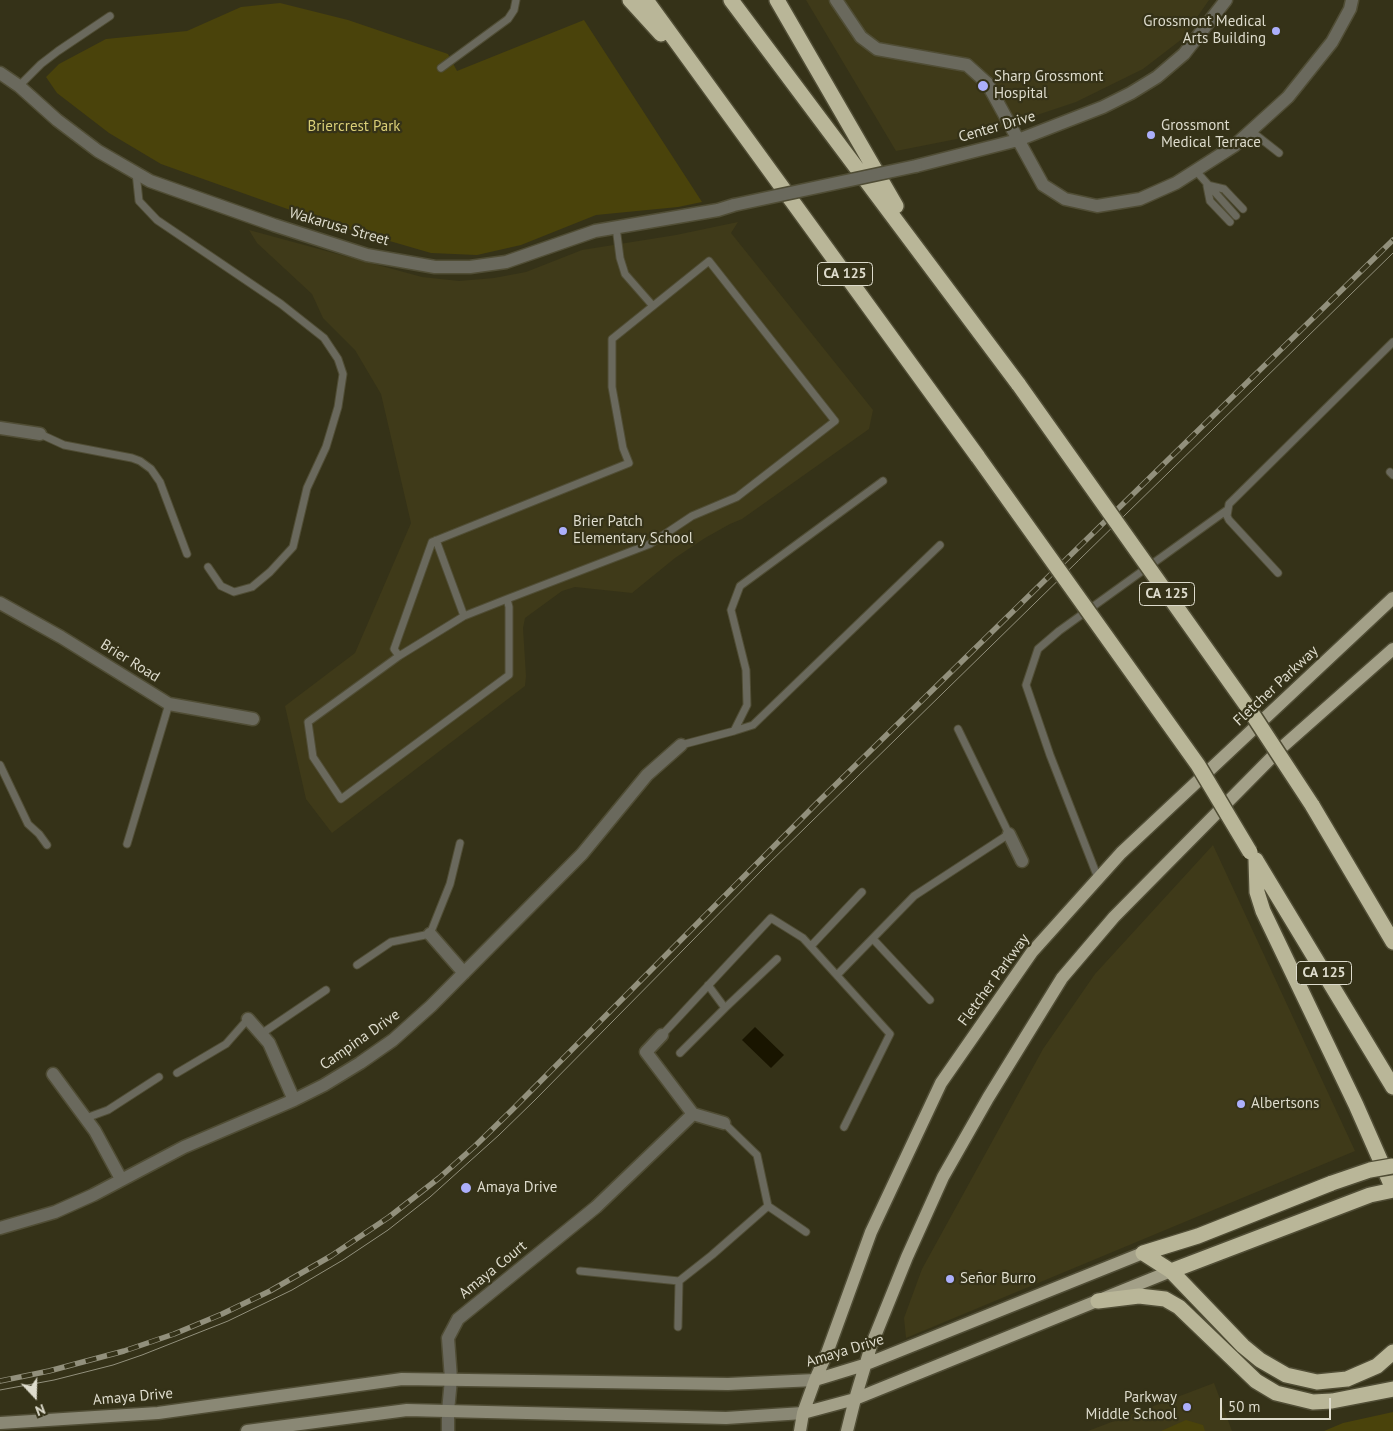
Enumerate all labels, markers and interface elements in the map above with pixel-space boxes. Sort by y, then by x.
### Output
place label: Grossmont Medical Arts Building [1143,13,1266,48]
marker: Grossmont Medical Arts Building [1270,25,1282,37]
place label: Sharp Grossmont Hospital [994,68,1103,103]
marker: Sharp Grossmont Hospital [976,79,990,93]
street label: Center Drive [956,107,1038,147]
place label: Grossmont Medical Terrace [1161,117,1261,152]
park label: Briercrest Park [307,118,401,136]
marker: Grossmont Medical Terrace [1145,129,1157,141]
street label: Wakarusa Street [287,204,391,250]
road number: CA 125 [818,262,872,286]
place label: Brier Patch Elementary School [573,513,693,548]
marker: Brier Patch Elementary School [557,525,569,537]
road number: CA 125 [1140,582,1194,606]
street label: Brier Road [97,636,163,686]
street label: Fletcher Parkway [1230,642,1322,730]
street label: Fletcher Parkway [955,930,1033,1030]
road number: CA 125 [1296,961,1352,984]
street label: Campina Drive [317,1006,403,1074]
place label: Albertsons [1251,1095,1319,1113]
marker: Albertsons [1235,1098,1247,1110]
place label: Amaya Drive [477,1179,557,1197]
marker: Amaya Drive [459,1181,473,1195]
street label: Amaya Court [456,1237,530,1303]
place label: Señor Burro [960,1270,1036,1288]
marker: Señor Burro [944,1273,956,1285]
street label: Amaya Drive [804,1331,886,1371]
north arrow [10,1371,60,1421]
street label: Amaya Drive [92,1385,174,1409]
scale bar [1223,1388,1334,1420]
place label: Parkway Middle School [1086,1389,1177,1424]
text: 50 m [1228,1397,1261,1416]
text: N [33,1400,48,1420]
marker: Parkway Middle School [1181,1401,1193,1413]

